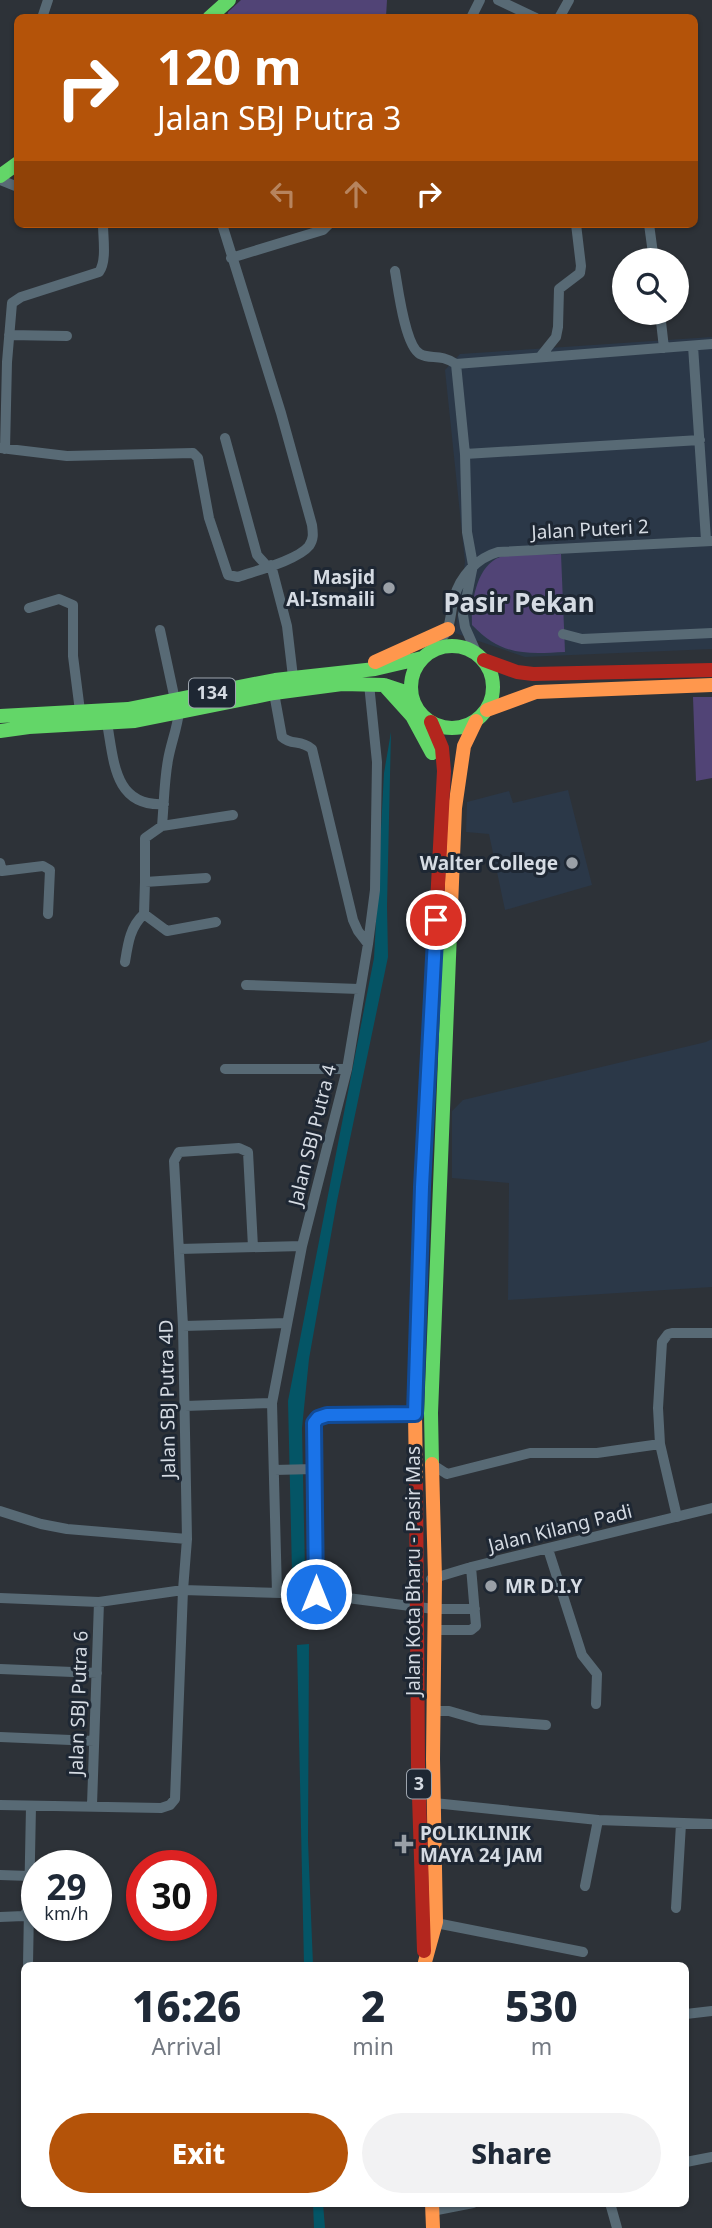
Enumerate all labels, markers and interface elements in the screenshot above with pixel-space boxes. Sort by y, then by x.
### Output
text: 120 m [157,33,302,99]
icon: right [42,42,133,133]
text: Jalan SBJ Putra 3 [157,96,401,139]
icon: left [264,175,302,213]
icon: ahead [337,175,375,213]
icon: right [410,175,448,213]
map controls [612,248,689,325]
button: search [612,248,689,325]
street label: Jalan Puteri 2 [529,513,649,545]
place label: Masjid Al-Ismaili [286,564,375,612]
marker: Masjid Al-Ismaili [381,580,397,596]
district label: Pasir Pekan [443,584,595,620]
road number: 134 [189,678,235,708]
place label: Walter College [420,850,558,876]
marker: Walter College [564,855,580,871]
pin [406,890,466,950]
icon: arrive [417,901,455,939]
street label: Jalan SBJ Putra 4 [281,1061,342,1210]
street label: Jalan SBJ Putra 4D [153,1319,181,1481]
street label: Jalan Kota Bharu - Pasir Mas [400,1446,426,1698]
street label: Jalan Kilang Padi [483,1498,635,1559]
position arrow [279,1557,353,1631]
place label: MR D.I.Y [505,1573,582,1599]
marker: MR D.I.Y [483,1578,499,1594]
street label: Jalan SBJ Putra 6 [62,1630,94,1778]
road number: 3 [407,1770,431,1798]
place label: POLIKLINIK MAYA 24 JAM [420,1820,543,1868]
marker: POLIKLINIK MAYA 24 JAM [394,1834,414,1854]
speed limit sign: 30 [126,1850,217,1941]
text: 29 [46,1863,87,1910]
text: km/h [44,1901,89,1925]
text: 16:26 [132,1977,241,2034]
text: 2 [361,1977,385,2034]
text: 530 [505,1977,578,2034]
text: Arrival [152,2030,222,2062]
text: min [352,2030,394,2062]
text: m [531,2030,552,2062]
button: Exit [49,2113,348,2193]
button: Share [362,2113,661,2193]

